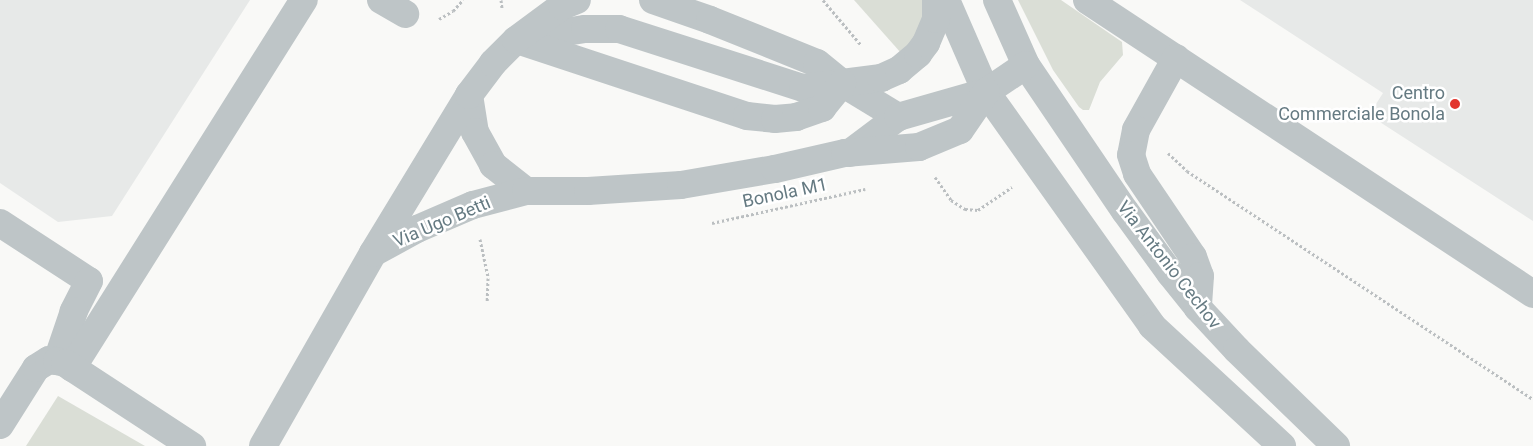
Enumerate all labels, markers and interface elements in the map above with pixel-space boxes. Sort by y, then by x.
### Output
place label: Centro Commerciale Bonola [1278,83,1445,126]
marker: Centro Commerciale Bonola [1449,98,1461,110]
street label: Bonola M1 [741,173,829,213]
street label: Via Ugo Betti [390,192,494,252]
street label: Via Antonio Cechov [1112,197,1226,333]

